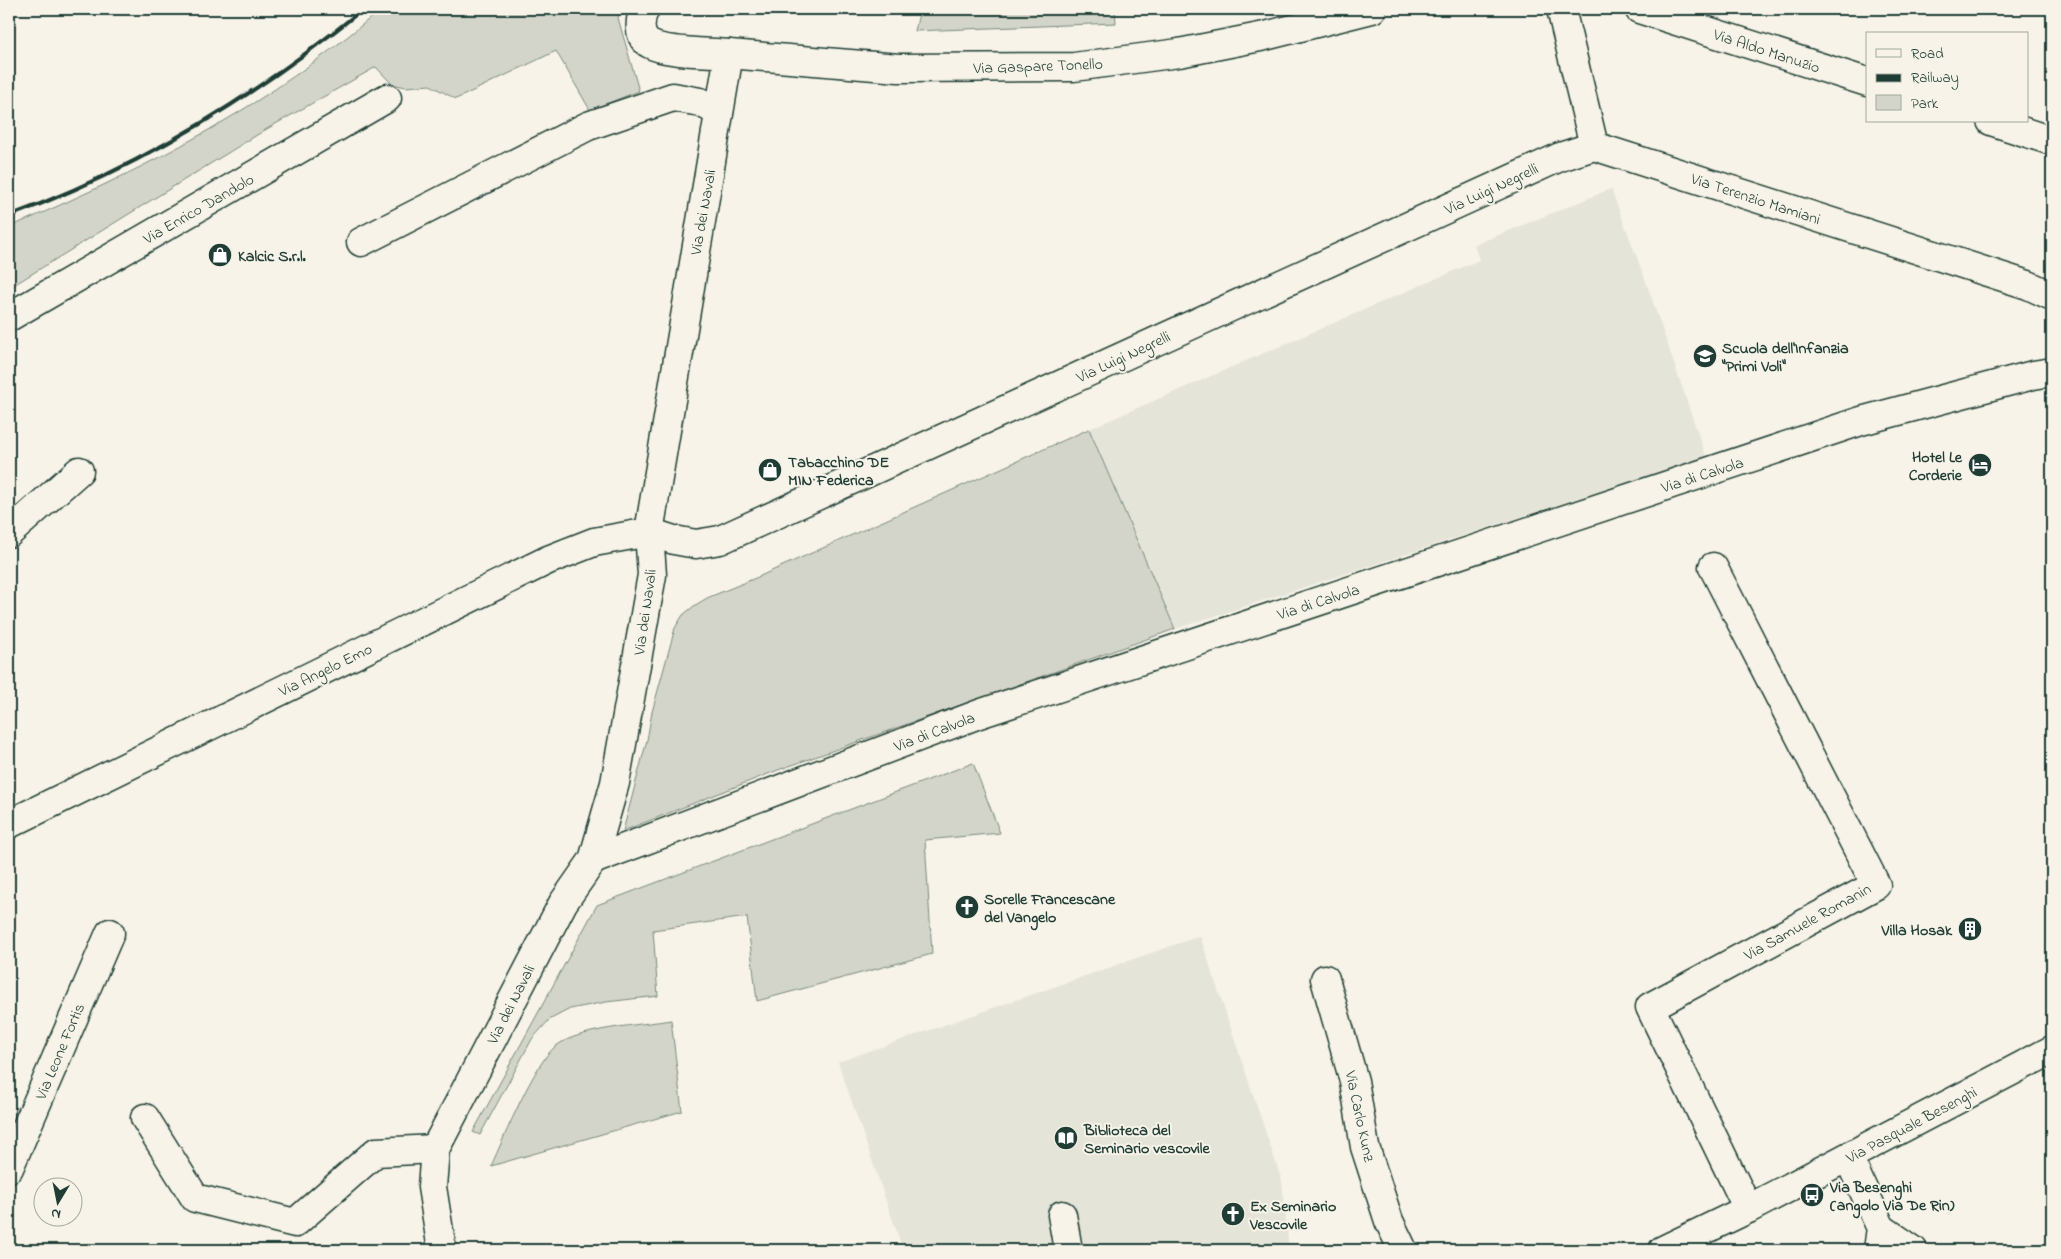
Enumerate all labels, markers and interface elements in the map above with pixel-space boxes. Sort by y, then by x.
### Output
street label: Via Aldo Manuzio [1709,23,1823,80]
legend [1866,32,2028,122]
text: Road [1911,43,1944,65]
street label: Via Gaspare Tonello [972,53,1103,81]
text: Railway [1911,67,1959,90]
text: Park [1911,93,1939,115]
street label: Via Luigi Negrelli [1440,157,1543,223]
street label: Via dei Navali [684,167,723,258]
street label: Via Terenzio Mamiani [1686,167,1823,232]
street label: Via Enrico Dandolo [138,168,259,252]
shop icon: Kalcic S.r.l. [207,242,233,268]
place label: Kalcic S.r.l. [238,245,307,269]
street label: Via Luigi Negrelli [1072,325,1175,391]
place label: Scuola dell'Infanzia "Primi Voli" [1721,337,1849,379]
school or university icon: Scuola dell'Infanzia "Primi Voli" [1692,343,1718,369]
place label: Hotel Le Corderie [1909,446,1963,488]
place label: Tabacchino DE MIN Federica [788,451,890,493]
street label: Via di Calvola [1657,451,1747,501]
hotel icon: Hotel Le Corderie [1967,452,1993,478]
shop icon: Tabacchino DE MIN Federica [757,457,783,483]
street label: Via dei Navali [628,568,664,658]
street label: Via di Calvola [1273,578,1363,628]
street label: Via Angelo Emo [274,638,377,704]
street label: Via di Calvola [890,706,979,760]
street label: Via Samuele Romanin [1739,878,1876,968]
place label: Sorelle Francescane del Vangelo [984,888,1116,931]
church icon: Sorelle Francescane del Vangelo [954,894,980,920]
building icon: Villa Hosak [1957,916,1983,942]
place label: Villa Hosak [1880,919,1953,943]
street label: Via dei Navali [481,961,542,1050]
street label: Via Leone Fortis [29,1000,92,1105]
street label: Via Carlo Kunz [1337,1068,1380,1165]
street label: Via Pasquale Besenghi [1841,1081,1982,1171]
place label: Biblioteca del Seminario vescovile [1083,1119,1211,1161]
library icon: Biblioteca del Seminario vescovile [1053,1125,1079,1151]
north arrow [32,1176,82,1226]
place label: Via Besenghi (angolo Via De Rin) [1829,1176,1955,1219]
bus stop icon: Via Besenghi (angolo Via De Rin) [1799,1182,1825,1208]
place label: Ex Seminario Vescovile [1249,1195,1336,1237]
church icon: Ex Seminario Vescovile [1220,1201,1246,1227]
text: N [50,1202,62,1224]

